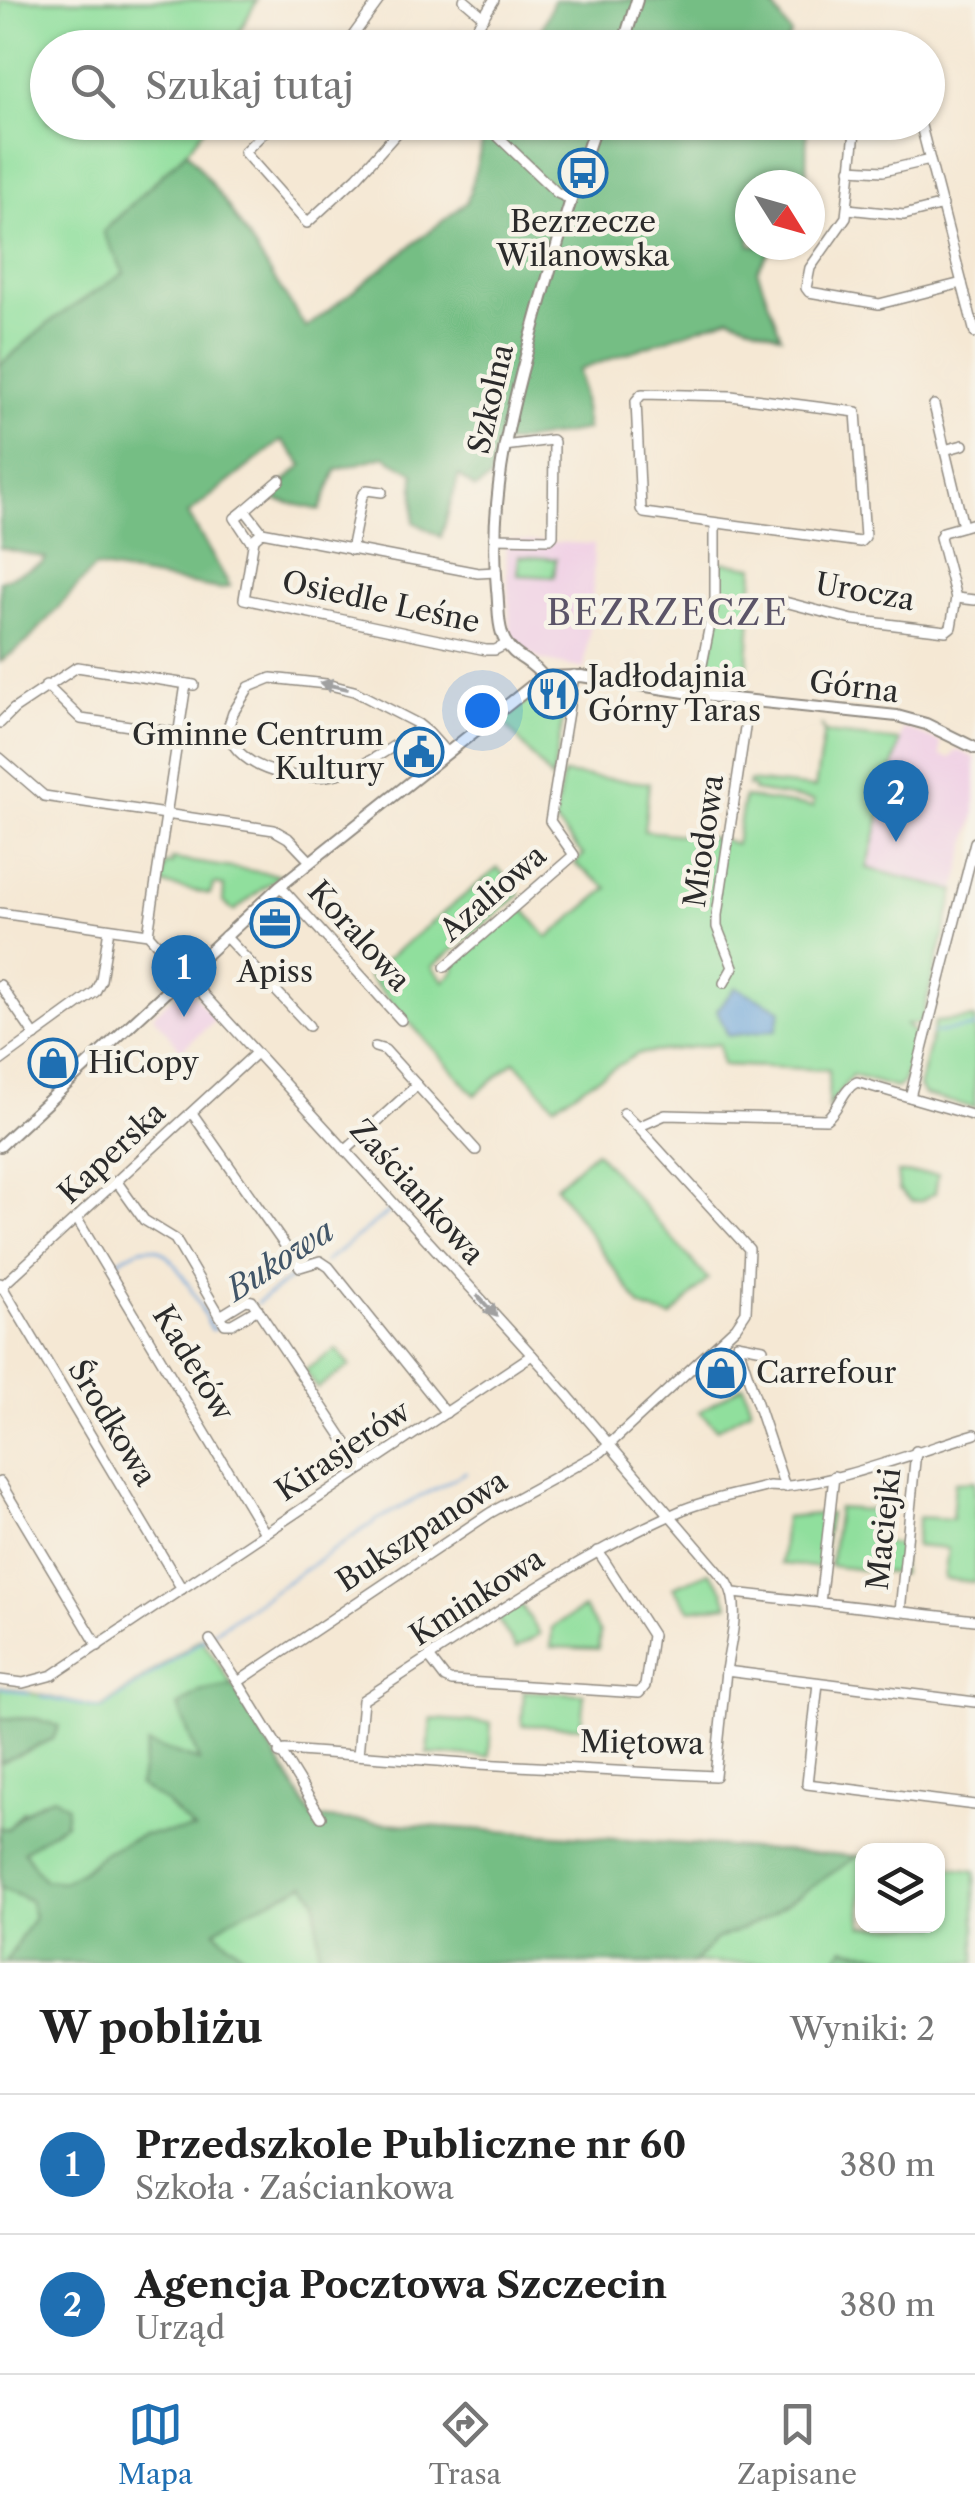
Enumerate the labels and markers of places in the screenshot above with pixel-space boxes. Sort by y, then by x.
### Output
bus stop icon: Bezrzecze Wilanowska [557,147,609,199]
place label: Bezrzecze Wilanowska [496,203,670,274]
place label: Jadłodajnia Górny Taras [584,658,761,729]
restaurant icon: Jadłodajnia Górny Taras [527,668,579,720]
place label: Gminne Centrum Kultury [132,716,384,787]
public building icon: Gminne Centrum Kultury [393,726,445,778]
pin: 2 [864,760,928,842]
office icon: Apiss [249,897,301,949]
pin: 1 [152,934,216,1017]
place label: Apiss [236,953,313,990]
shop icon: HiCopy [27,1037,79,1089]
place label: HiCopy [88,1044,199,1081]
shop icon: Carrefour [695,1347,747,1399]
place label: Carrefour [756,1354,897,1391]

